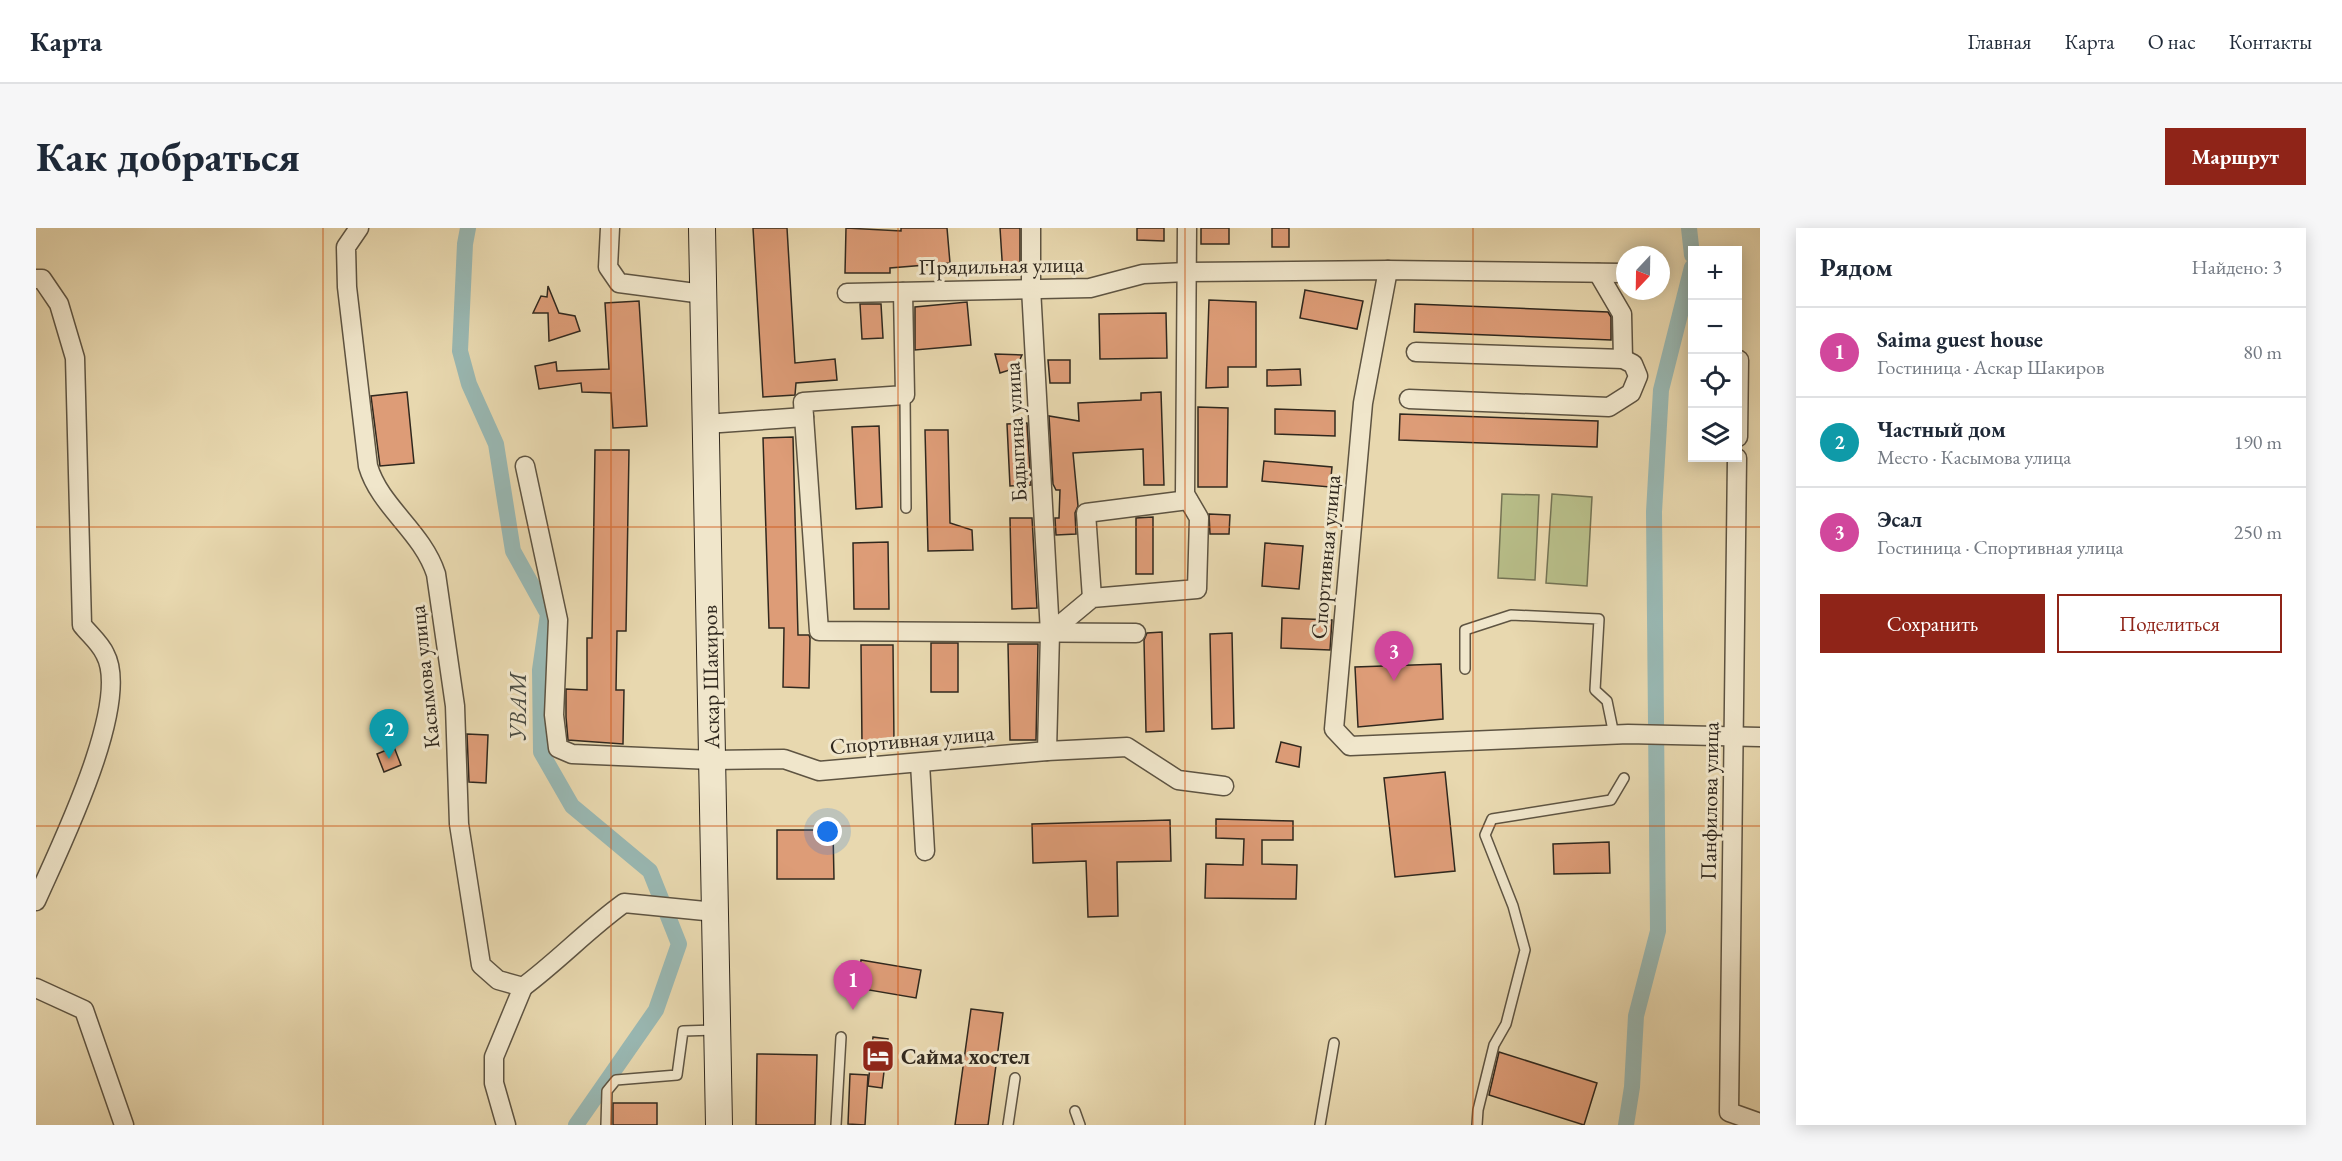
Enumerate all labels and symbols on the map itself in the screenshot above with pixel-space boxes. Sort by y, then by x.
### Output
north arrow [1616,246,1670,300]
street label: Прядильная улица [918,250,1084,281]
street label: Бадыгина улица [997,361,1034,503]
street label: Спортивная улица [1304,473,1347,640]
street label: Касымова улица [403,604,446,750]
street label: Аскар Шакиров [695,605,726,750]
pin: 3 [1374,632,1414,681]
water label: УВАМ [502,670,533,741]
pin: 2 [370,710,408,759]
street label: Спортивная улица [829,718,996,761]
street label: Панфилова улица [1694,721,1725,880]
your location [813,817,842,846]
pin: 1 [834,960,872,1010]
hotel icon: Сайма хостел [860,1038,896,1074]
place label: Сайма хостел [901,1042,1030,1071]

